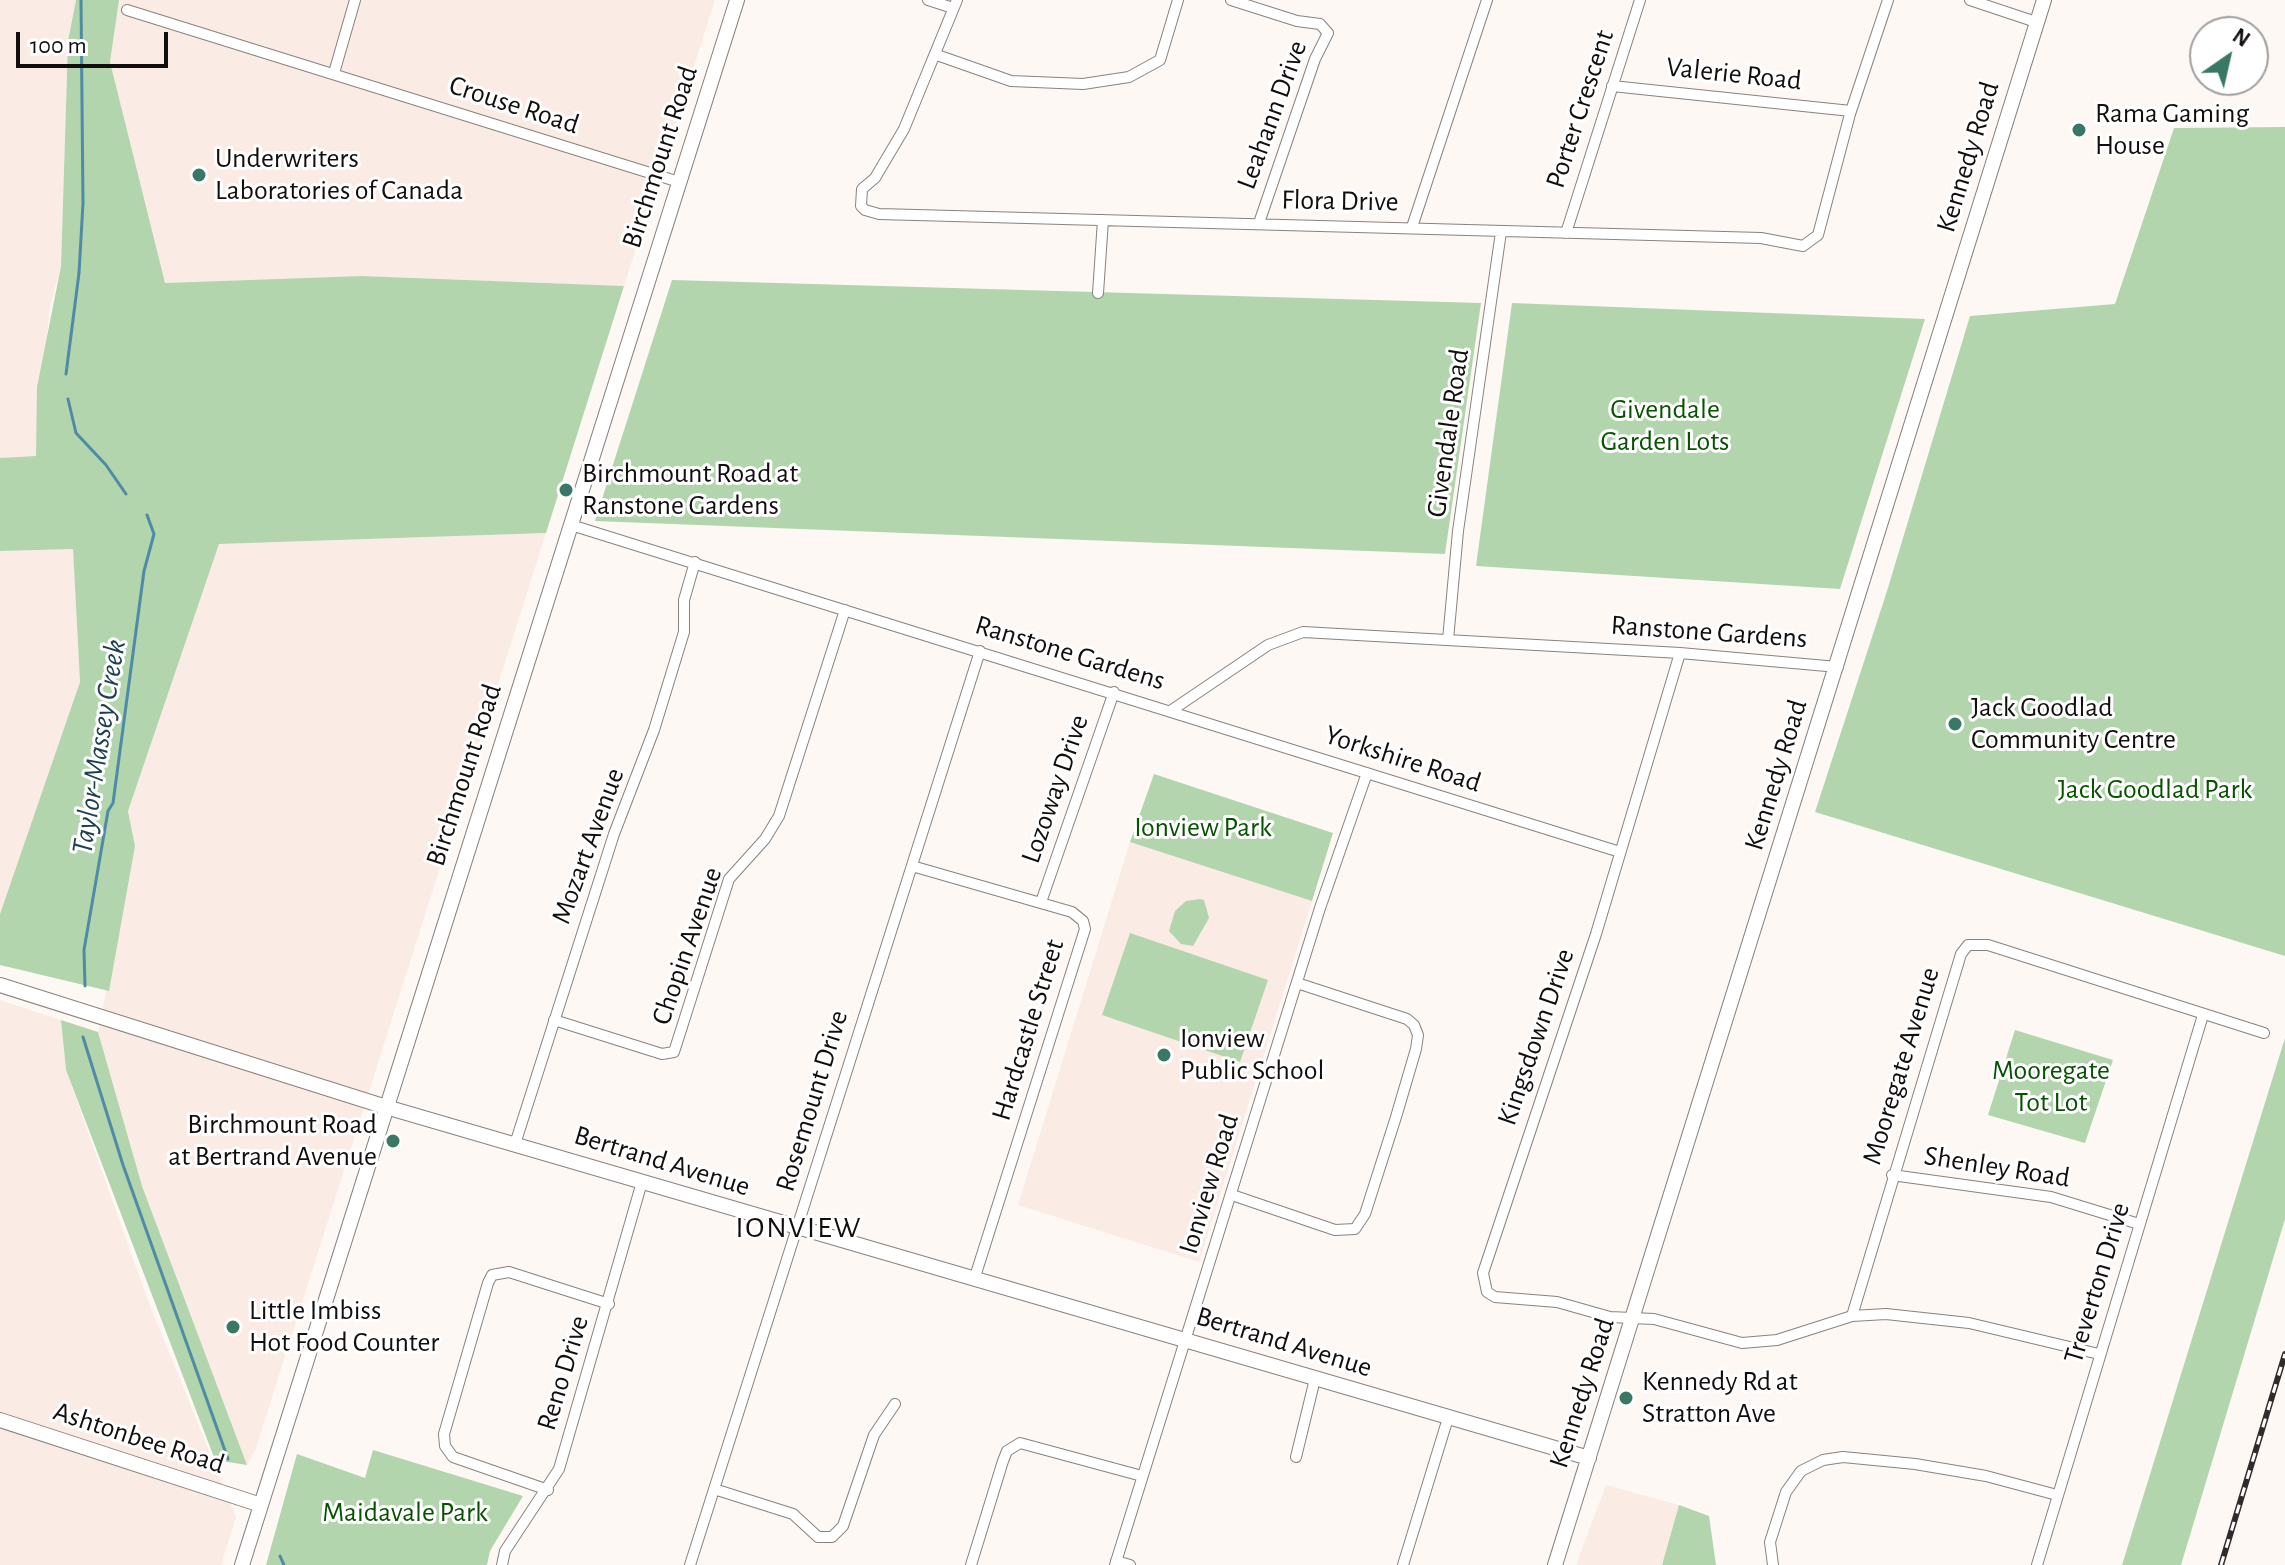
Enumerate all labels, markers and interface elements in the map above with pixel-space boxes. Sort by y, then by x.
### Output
scale bar [20,16,172,66]
north arrow [2189,16,2269,96]
text: N [2229,24,2254,51]
street label: Porter Crescent [1539,26,1621,192]
text: 100 m [30,34,87,58]
street label: Leahann Drive [1230,36,1314,194]
street label: Valerie Road [1665,50,1803,98]
street label: Birchmount Road [615,62,705,252]
street label: Crouse Road [445,68,583,142]
street label: Kennedy Road [1929,78,2007,236]
place label: Rama Gaming House [2095,97,2249,163]
marker: Rama Gaming House [2070,121,2088,139]
place label: Underwriters Laboratories of Canada [215,142,463,208]
marker: Underwriters Laboratories of Canada [190,166,208,184]
street label: Flora Drive [1281,183,1399,219]
street label: Givendale Road [1420,347,1476,519]
park label: Givendale Garden Lots [1601,393,1729,459]
place label: Birchmount Road at Ranstone Gardens [582,457,798,523]
marker: Birchmount Road at Ranstone Gardens [557,481,575,499]
street label: Ranstone Gardens [971,608,1169,698]
street label: Ranstone Gardens [1610,608,1808,656]
water label: Taylor-Massey Creek [64,637,134,857]
street label: Birchmount Road [419,680,509,870]
place label: Jack Goodlad Community Centre [1971,691,2176,757]
street label: Kennedy Road [1737,696,1815,854]
street label: Lozoway Drive [1014,710,1096,868]
marker: Jack Goodlad Community Centre [1946,715,1964,733]
street label: Yorkshire Road [1321,718,1485,800]
street label: Mozart Avenue [544,764,632,928]
park label: Jack Goodlad Park [2058,773,2252,807]
park label: Ionview Park [1134,811,1272,845]
street label: Chopin Avenue [644,863,730,1029]
street label: Hardcastle Street [984,935,1072,1125]
street label: Kingsdown Drive [1490,944,1582,1130]
street label: Mooregate Avenue [1855,963,1947,1169]
street label: Rosemount Drive [768,1006,856,1196]
place label: Ionview Public School [1180,1022,1324,1088]
marker: Ionview Public School [1155,1046,1173,1064]
park label: Mooregate Tot Lot [1992,1054,2110,1120]
place label: Birchmount Road at Bertrand Avenue [168,1108,377,1174]
street label: Ionview Road [1172,1110,1246,1258]
street label: Bertrand Avenue [570,1118,754,1204]
marker: Birchmount Road at Bertrand Avenue [384,1132,402,1150]
street label: Shenley Road [1922,1139,2072,1195]
street label: Treverton Drive [2057,1198,2137,1368]
district label: IONVIEW [736,1210,862,1246]
place label: Little Imbiss Hot Food Counter [249,1294,439,1360]
street label: Bertrand Avenue [1192,1299,1376,1385]
street label: Reno Drive [530,1311,596,1435]
street label: Kennedy Road [1542,1314,1622,1472]
marker: Little Imbiss Hot Food Counter [224,1318,242,1336]
place label: Kennedy Rd at Stratton Ave [1642,1365,1798,1431]
marker: Kennedy Rd at Stratton Ave [1617,1389,1635,1407]
street label: Ashtonbee Road [49,1395,229,1481]
park label: Maidavale Park [322,1496,488,1530]

